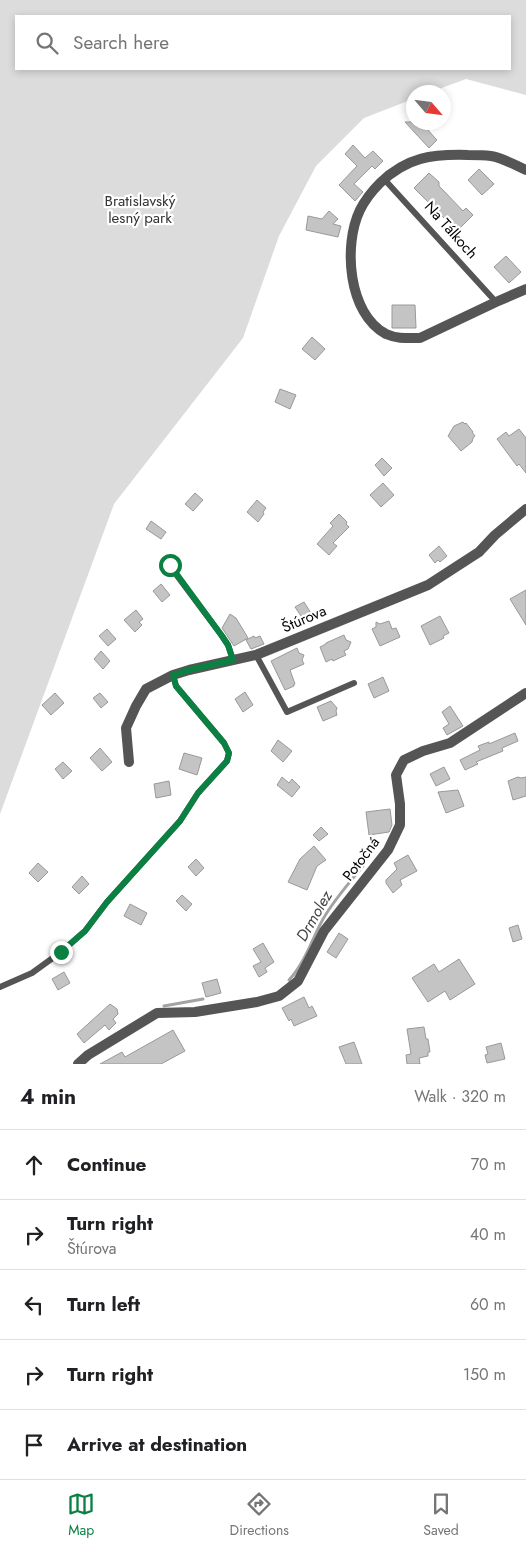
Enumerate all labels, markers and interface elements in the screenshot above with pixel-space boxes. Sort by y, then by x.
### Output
search box [15,15,511,70]
icon: search [33,29,61,57]
text: Search here [73,29,169,56]
north arrow [406,85,451,130]
park label: Bratislavský lesný park [105,190,176,229]
street label: Na Tálkoch [419,196,483,264]
route start [159,554,182,577]
street label: Štúrova [278,600,330,638]
street label: Potočná [337,832,385,886]
water label: Drmolez [290,886,338,946]
route end [50,941,73,964]
text: 4 min [20,1082,76,1112]
text: Walk · 320 m [414,1085,506,1108]
icon: ahead [20,1151,48,1179]
text: Continue [67,1151,146,1178]
text: 70 m [471,1153,506,1176]
text: Turn right [67,1210,153,1237]
icon: right [20,1221,48,1249]
text: 40 m [470,1223,506,1246]
text: Štúrova [67,1237,117,1260]
icon: left [20,1291,48,1319]
text: Turn left [67,1291,140,1318]
text: 60 m [470,1293,506,1316]
icon: right [20,1361,48,1389]
text: Turn right [67,1361,153,1388]
text: 150 m [463,1363,506,1386]
icon: arrive [20,1431,48,1459]
text: Arrive at destination [67,1431,247,1458]
tab: Map [67,1490,95,1540]
tab: Directions [230,1490,289,1540]
tab: Saved [423,1490,459,1540]

